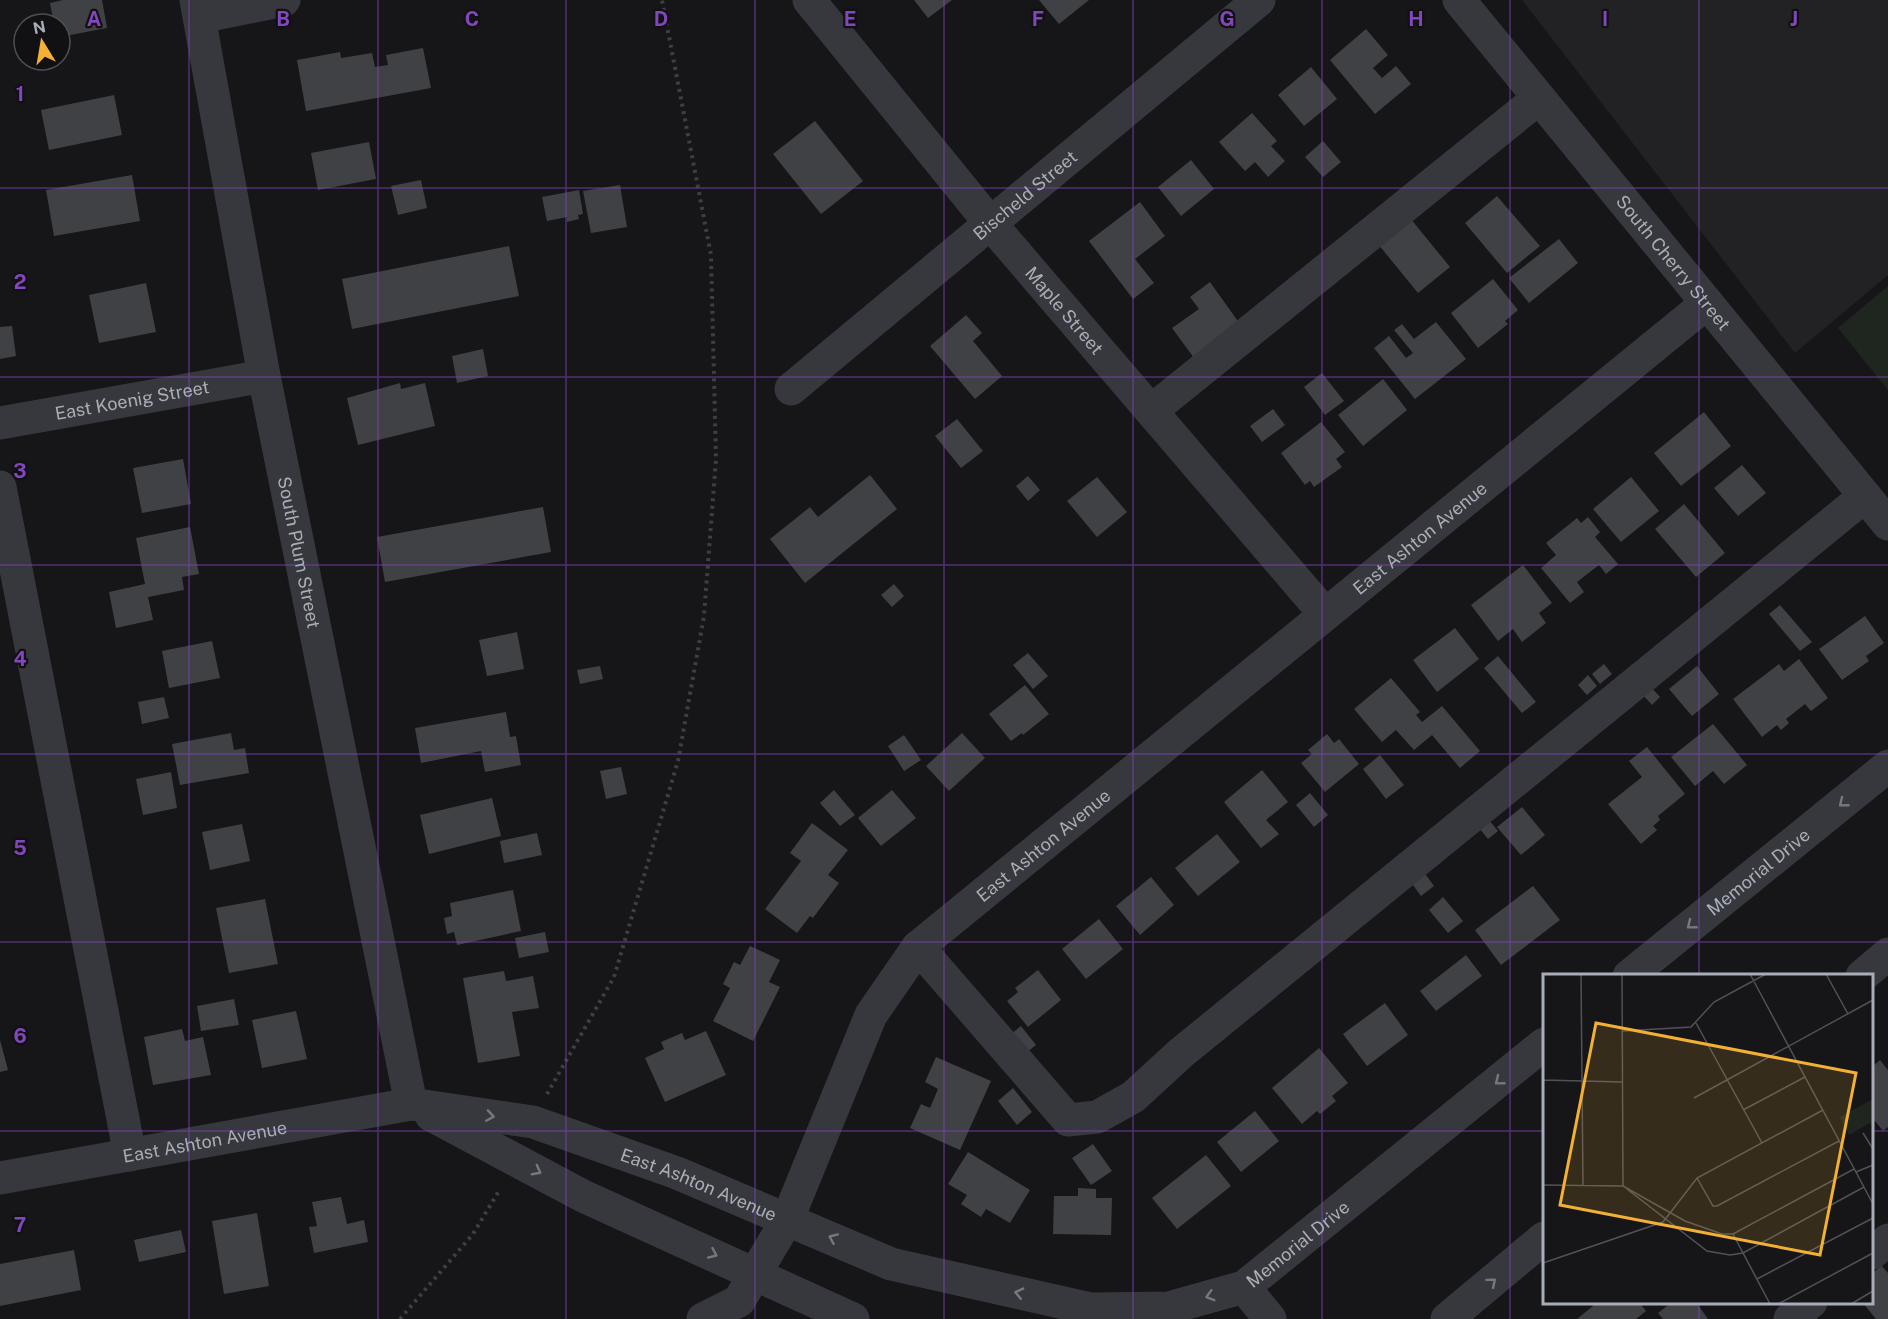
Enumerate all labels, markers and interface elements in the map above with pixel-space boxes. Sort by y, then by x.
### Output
text: A [87,7,101,31]
text: B [276,7,290,31]
text: C [465,7,479,31]
text: D [654,7,668,31]
text: E [844,7,856,31]
text: F [1032,7,1044,31]
text: G [1219,7,1235,31]
text: H [1408,7,1424,31]
text: I [1602,7,1608,31]
text: J [1790,7,1798,31]
north arrow [12,12,72,72]
text: N [31,17,47,38]
text: 1 [16,82,24,106]
street label: Bischeld Street [969,145,1081,244]
street label: South Cherry Street [1612,191,1735,334]
street label: Maple Street [1021,262,1108,358]
text: 2 [14,270,26,294]
street label: East Koenig Street [53,375,211,424]
text: 3 [13,459,27,483]
street label: South Plum Street [274,475,325,630]
street label: East Ashton Avenue [1348,477,1491,598]
text: 4 [13,647,27,671]
street label: East Ashton Avenue [972,784,1114,906]
one-way arrow [1838,795,1849,806]
street label: Memorial Drive [1702,824,1814,919]
text: 5 [13,836,27,860]
one-way arrow [1687,918,1698,929]
inset map [1543,974,1873,1304]
text: 6 [13,1024,27,1048]
one-way arrow [1495,1073,1506,1084]
one-way arrow [485,1109,495,1121]
street label: East Ashton Avenue [121,1116,288,1166]
street label: East Ashton Avenue [618,1143,780,1225]
one-way arrow [531,1164,541,1175]
street label: Memorial Drive [1242,1196,1353,1292]
text: 7 [14,1213,26,1237]
one-way arrow [828,1233,839,1245]
one-way arrow [707,1247,718,1259]
one-way arrow [1485,1278,1496,1289]
one-way arrow [1014,1287,1024,1300]
one-way arrow [1205,1289,1215,1302]

